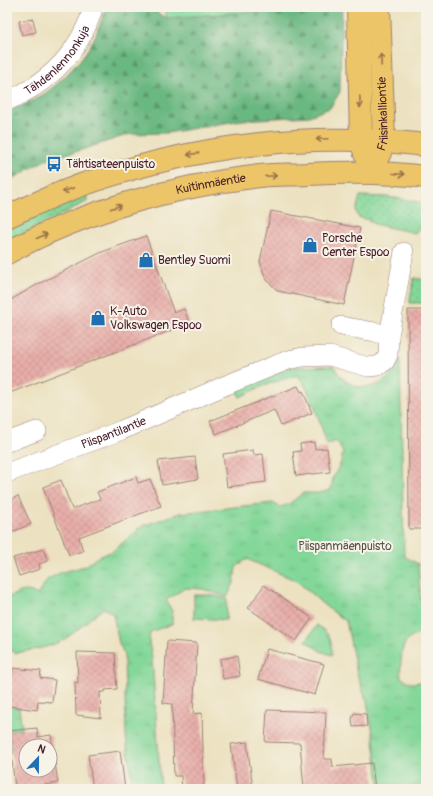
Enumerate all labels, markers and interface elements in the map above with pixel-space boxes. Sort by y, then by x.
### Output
street label: Tähdenlennonkuja [22,23,94,99]
one-way arrow [377,54,384,67]
street label: Friisinkalliontie [374,76,392,153]
one-way arrow [356,95,364,108]
one-way arrow [316,136,329,143]
one-way arrow [187,150,200,158]
bus stop icon: Tähtisateenpuisto [45,155,63,173]
place label: Tähtisateenpuisto [66,157,156,172]
street label: Kuitinmäentie [174,171,247,198]
one-way arrow [392,171,405,178]
one-way arrow [264,172,277,179]
one-way arrow [63,186,75,194]
one-way arrow [110,203,123,210]
one-way arrow [36,231,48,239]
place label: Porsche Center Espoo [322,231,390,260]
shop icon: Porsche Center Espoo [301,236,319,254]
shop icon: Bentley Suomi [137,251,155,269]
place label: Bentley Suomi [158,253,230,268]
place label: K-Auto Volkswagen Espoo [110,304,202,333]
shop icon: K-Auto Volkswagen Espoo [89,309,107,327]
street label: Piispantilantie [79,413,149,453]
park label: Piispanmäenpuisto [298,539,392,554]
north arrow [18,738,58,778]
text: N [36,742,48,757]

